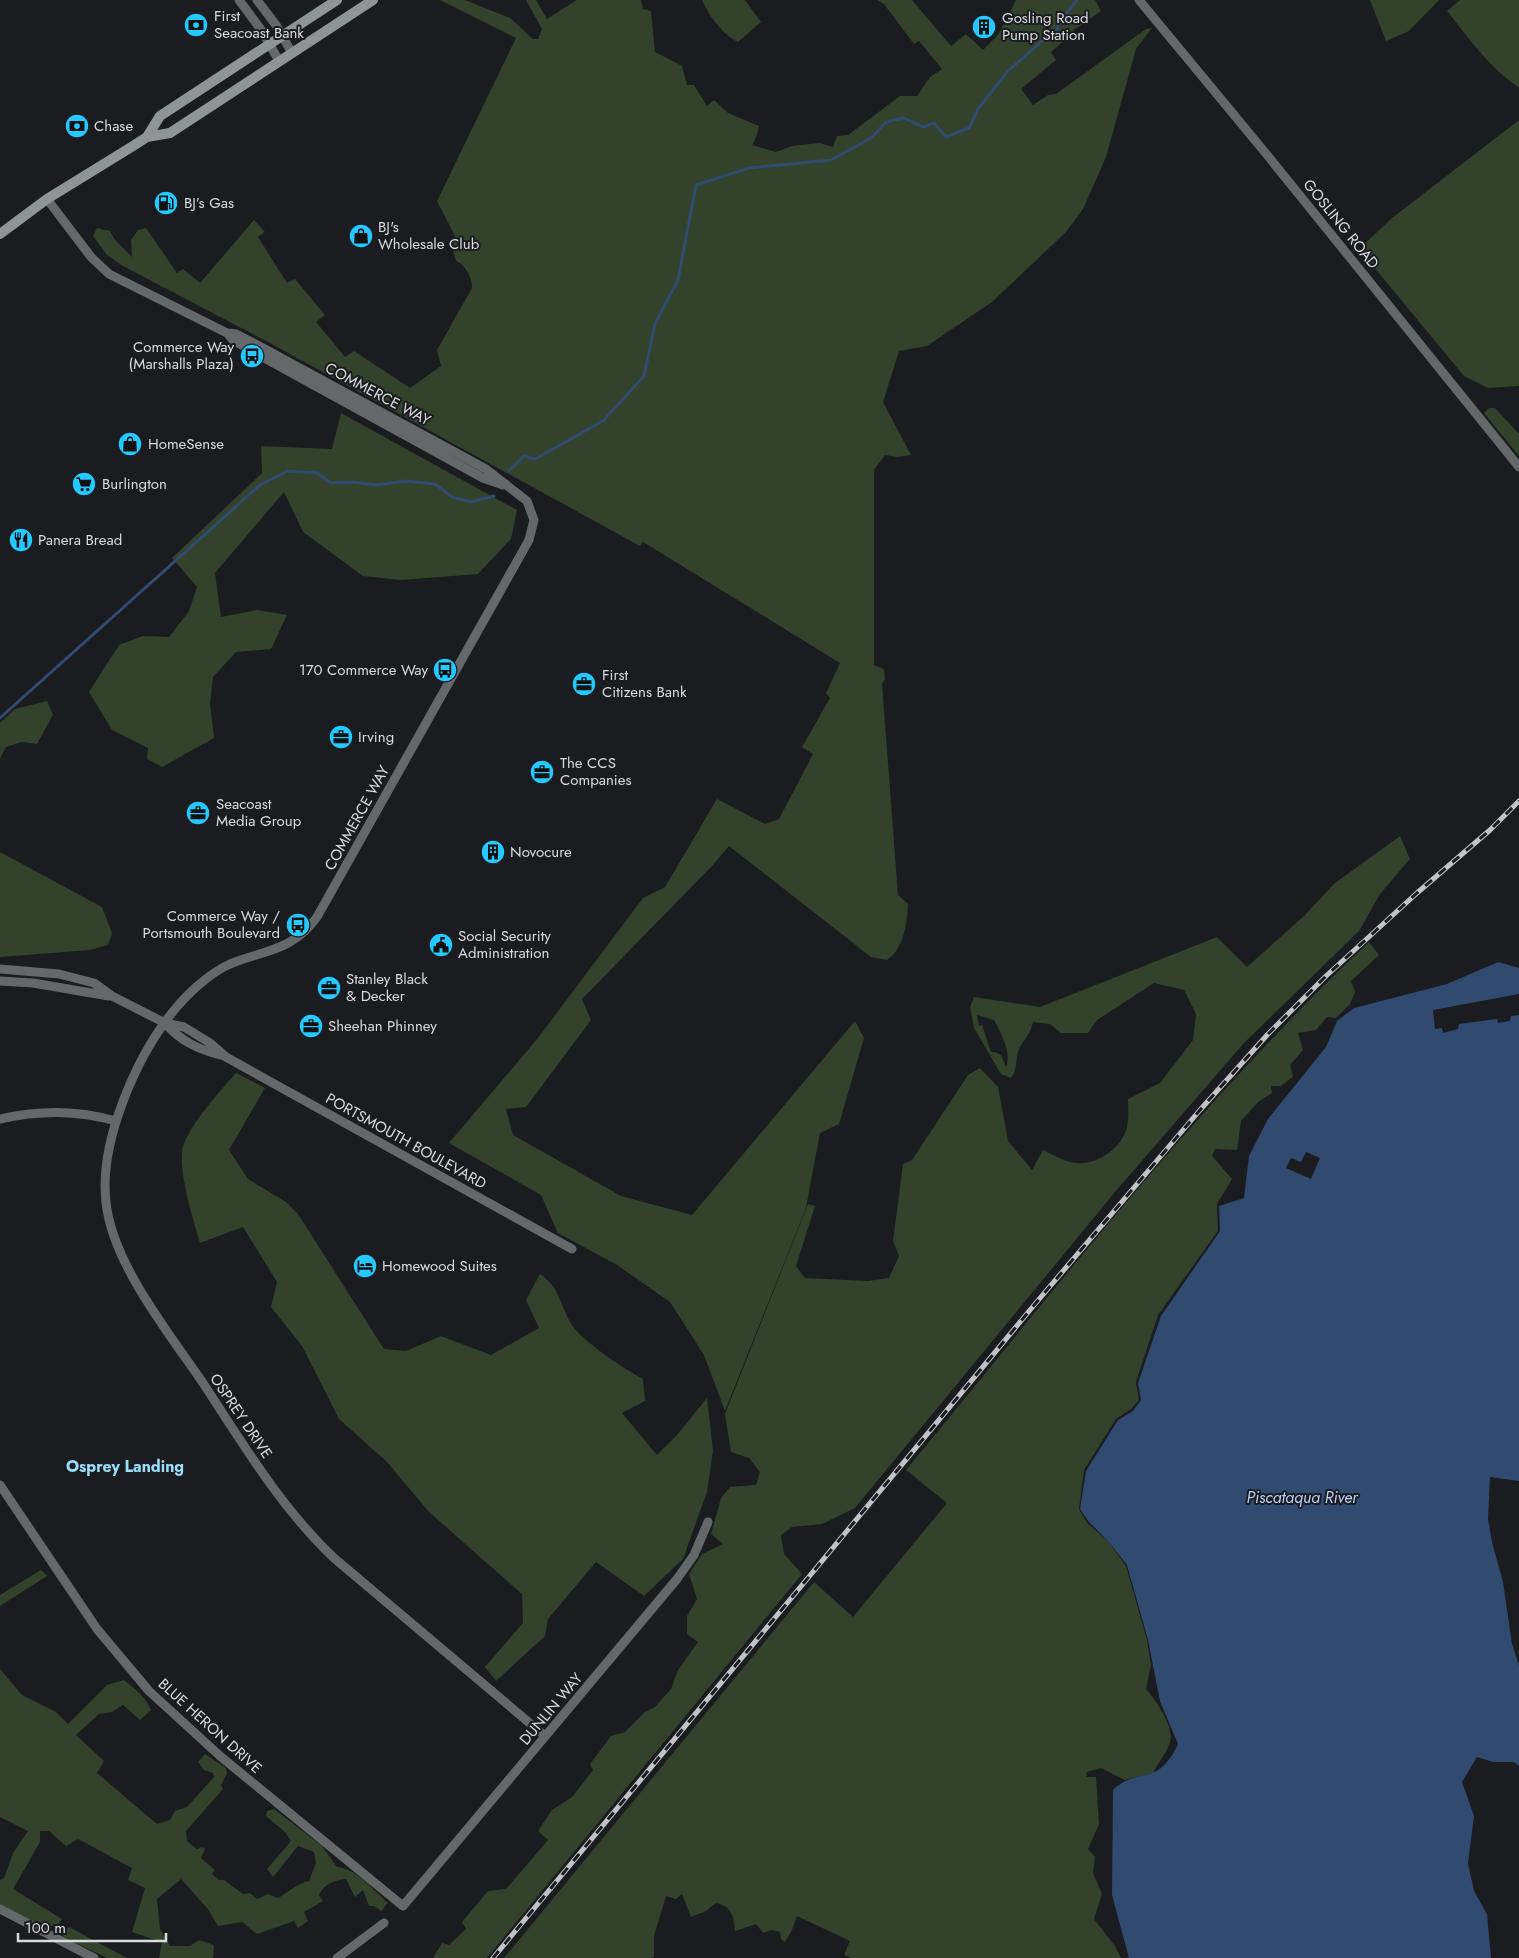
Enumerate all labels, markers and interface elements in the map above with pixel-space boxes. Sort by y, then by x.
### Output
place label: First Seacoast Bank [214,5,304,44]
place label: Gosling Road Pump Station [1002,7,1089,46]
bank icon: First Seacoast Bank [183,12,209,38]
building icon: Gosling Road Pump Station [971,14,997,40]
bank icon: Chase [64,113,90,139]
place label: Chase [94,115,133,137]
street label: GOSLING ROAD [1298,174,1384,274]
fuel station icon: BJ’s Gas [153,190,179,216]
place label: BJ’s Gas [184,192,234,214]
place label: BJ's Wholesale Club [378,216,480,255]
shop icon: BJ's Wholesale Club [348,223,374,249]
place label: Commerce Way (Marshalls Plaza) [129,336,234,375]
bus stop icon: Commerce Way (Marshalls Plaza) [239,343,265,369]
street label: COMMERCE WAY [321,357,435,431]
shop icon: HomeSense [117,431,143,457]
place label: HomeSense [148,433,224,455]
supermarket icon: Burlington [71,471,97,497]
place label: Burlington [102,473,167,495]
restaurant icon: Panera Bread [8,527,34,553]
place label: Panera Bread [38,529,122,551]
bus stop icon: 170 Commerce Way [432,657,458,683]
place label: 170 Commerce Way [299,659,428,681]
place label: First Citizens Bank [602,664,687,703]
office icon: First Citizens Bank [571,671,597,697]
office icon: Irving [328,724,354,750]
place label: Irving [358,726,394,748]
place label: The CCS Companies [560,752,631,791]
office icon: The CCS Companies [529,759,555,785]
street label: COMMERCE WAY [319,761,395,874]
place label: Seacoast Media Group [216,793,302,832]
office icon: Seacoast Media Group [185,800,211,826]
building icon: Novocure [480,839,506,865]
place label: Novocure [510,841,572,863]
place label: Commerce Way / Portsmouth Boulevard [143,905,280,944]
bus stop icon: Commerce Way / Portsmouth Boulevard [285,912,311,938]
place label: Social Security Administration [458,925,551,964]
public building icon: Social Security Administration [428,932,454,958]
place label: Stanley Black & Decker [346,968,428,1007]
office icon: Stanley Black & Decker [316,975,342,1001]
office icon: Sheehan Phinney [298,1013,324,1039]
place label: Sheehan Phinney [328,1015,437,1037]
street label: PORTSMOUTH BOULEVARD [322,1088,490,1194]
hotel icon: Homewood Suites [352,1253,378,1279]
place label: Homewood Suites [382,1255,497,1277]
street label: OSPREY DRIVE [204,1369,278,1463]
district label: Osprey Landing [66,1455,184,1478]
water label: Piscataqua River [1247,1486,1359,1509]
street label: DUNLIN WAY [514,1668,588,1750]
street label: BLUE HERON DRIVE [153,1673,267,1779]
scale bar [18,1910,165,1942]
text: 100 m [25,1917,66,1939]

